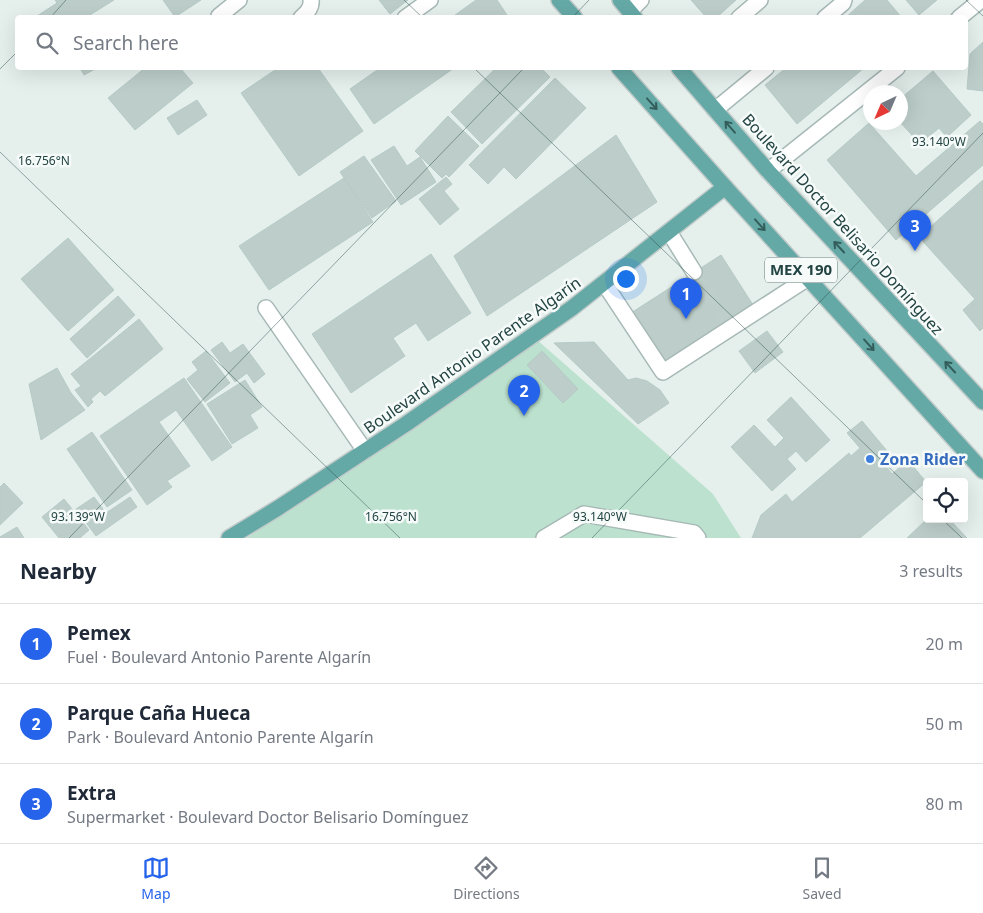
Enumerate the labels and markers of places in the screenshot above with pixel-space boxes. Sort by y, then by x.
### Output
pin: 3 [899,210,931,251]
pin: 1 [670,278,702,319]
pin: 2 [508,375,540,416]
place label: Zona Rider [880,448,966,470]
marker: Zona Rider [864,453,876,465]

